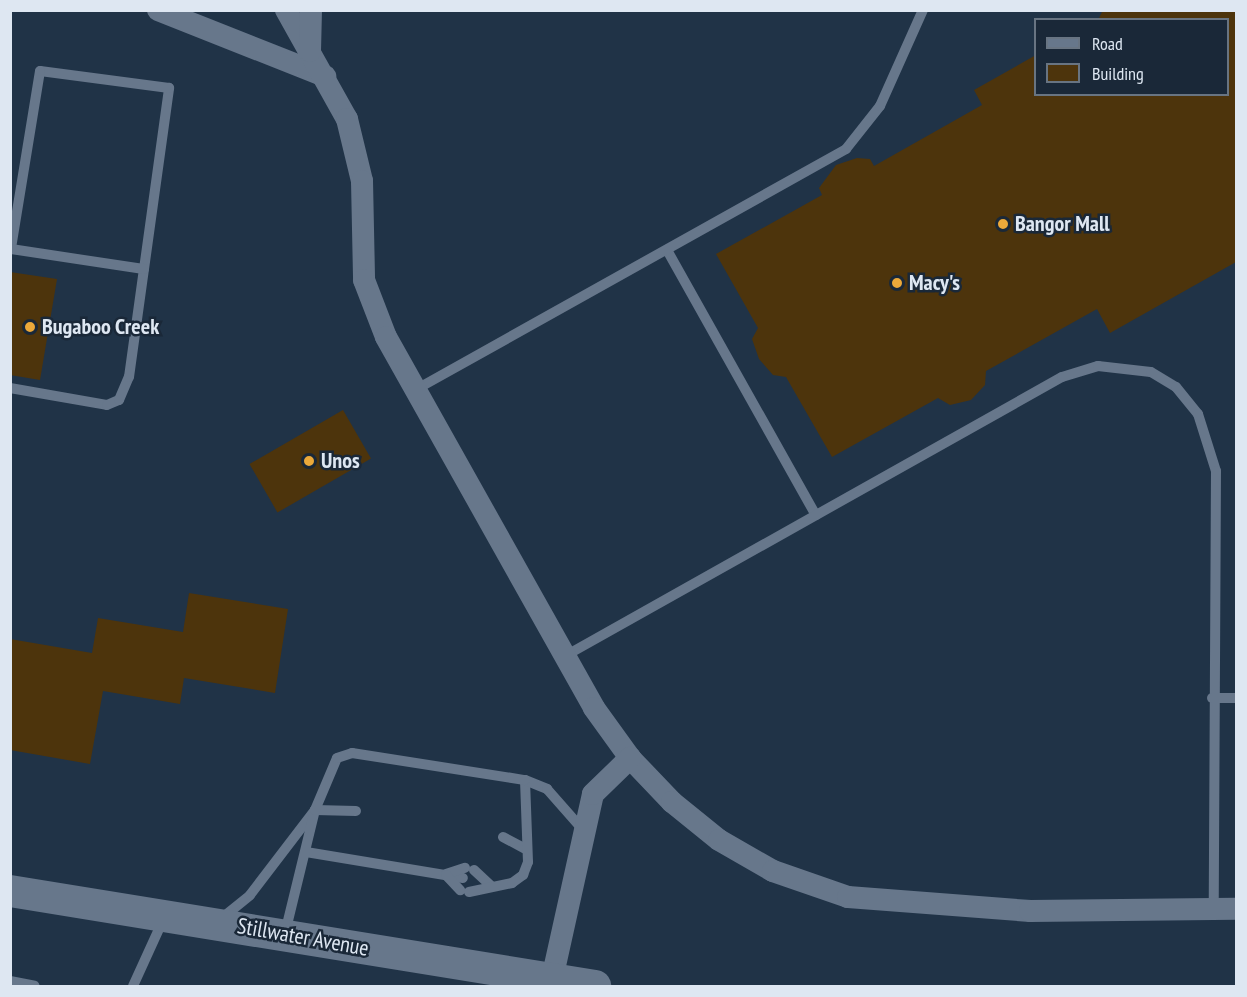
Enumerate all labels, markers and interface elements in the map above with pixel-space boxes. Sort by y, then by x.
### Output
legend [1034,18,1229,96]
text: Road [1092,32,1123,55]
text: Building [1092,62,1144,85]
place label: Bangor Mall [1015,211,1110,237]
marker: Bangor Mall [996,217,1010,231]
place label: Macy's [909,270,960,296]
marker: Macy's [890,276,904,290]
place label: Bugaboo Creek [42,314,159,340]
marker: Bugaboo Creek [23,320,37,334]
place label: Unos [321,448,360,474]
marker: Unos [302,454,316,468]
street label: Stillwater Avenue [235,912,371,962]

